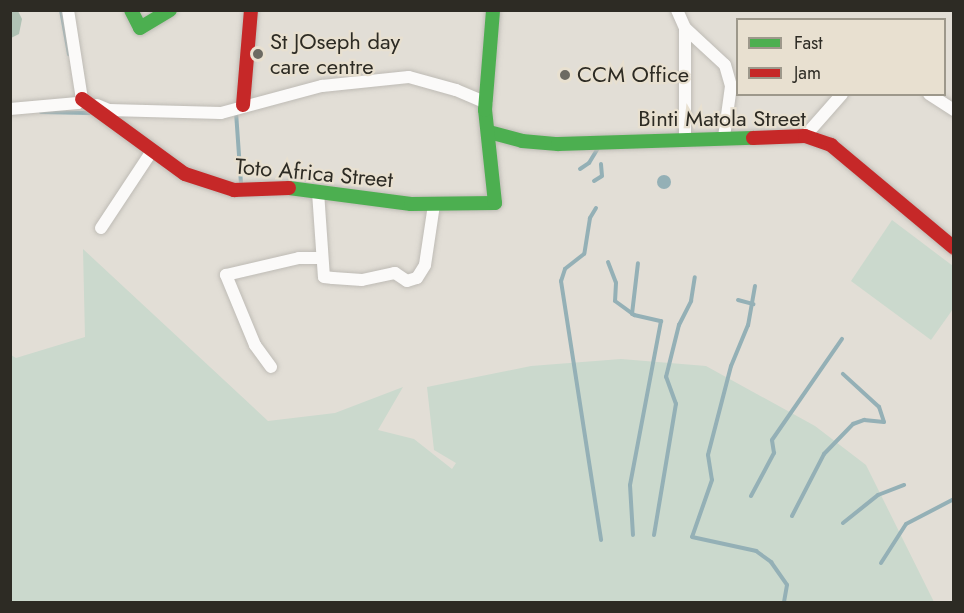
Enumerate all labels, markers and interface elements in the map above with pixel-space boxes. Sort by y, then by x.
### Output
legend [736,18,946,96]
place label: St JOseph day care centre [270,28,400,80]
text: Fast [794,30,823,56]
marker: St JOseph day care centre [251,47,265,61]
text: Jam [794,60,821,86]
place label: CCM Office [577,62,689,88]
marker: CCM Office [558,68,572,82]
street label: Binti Matola Street [638,106,806,132]
street label: Toto Africa Street [234,153,394,193]

